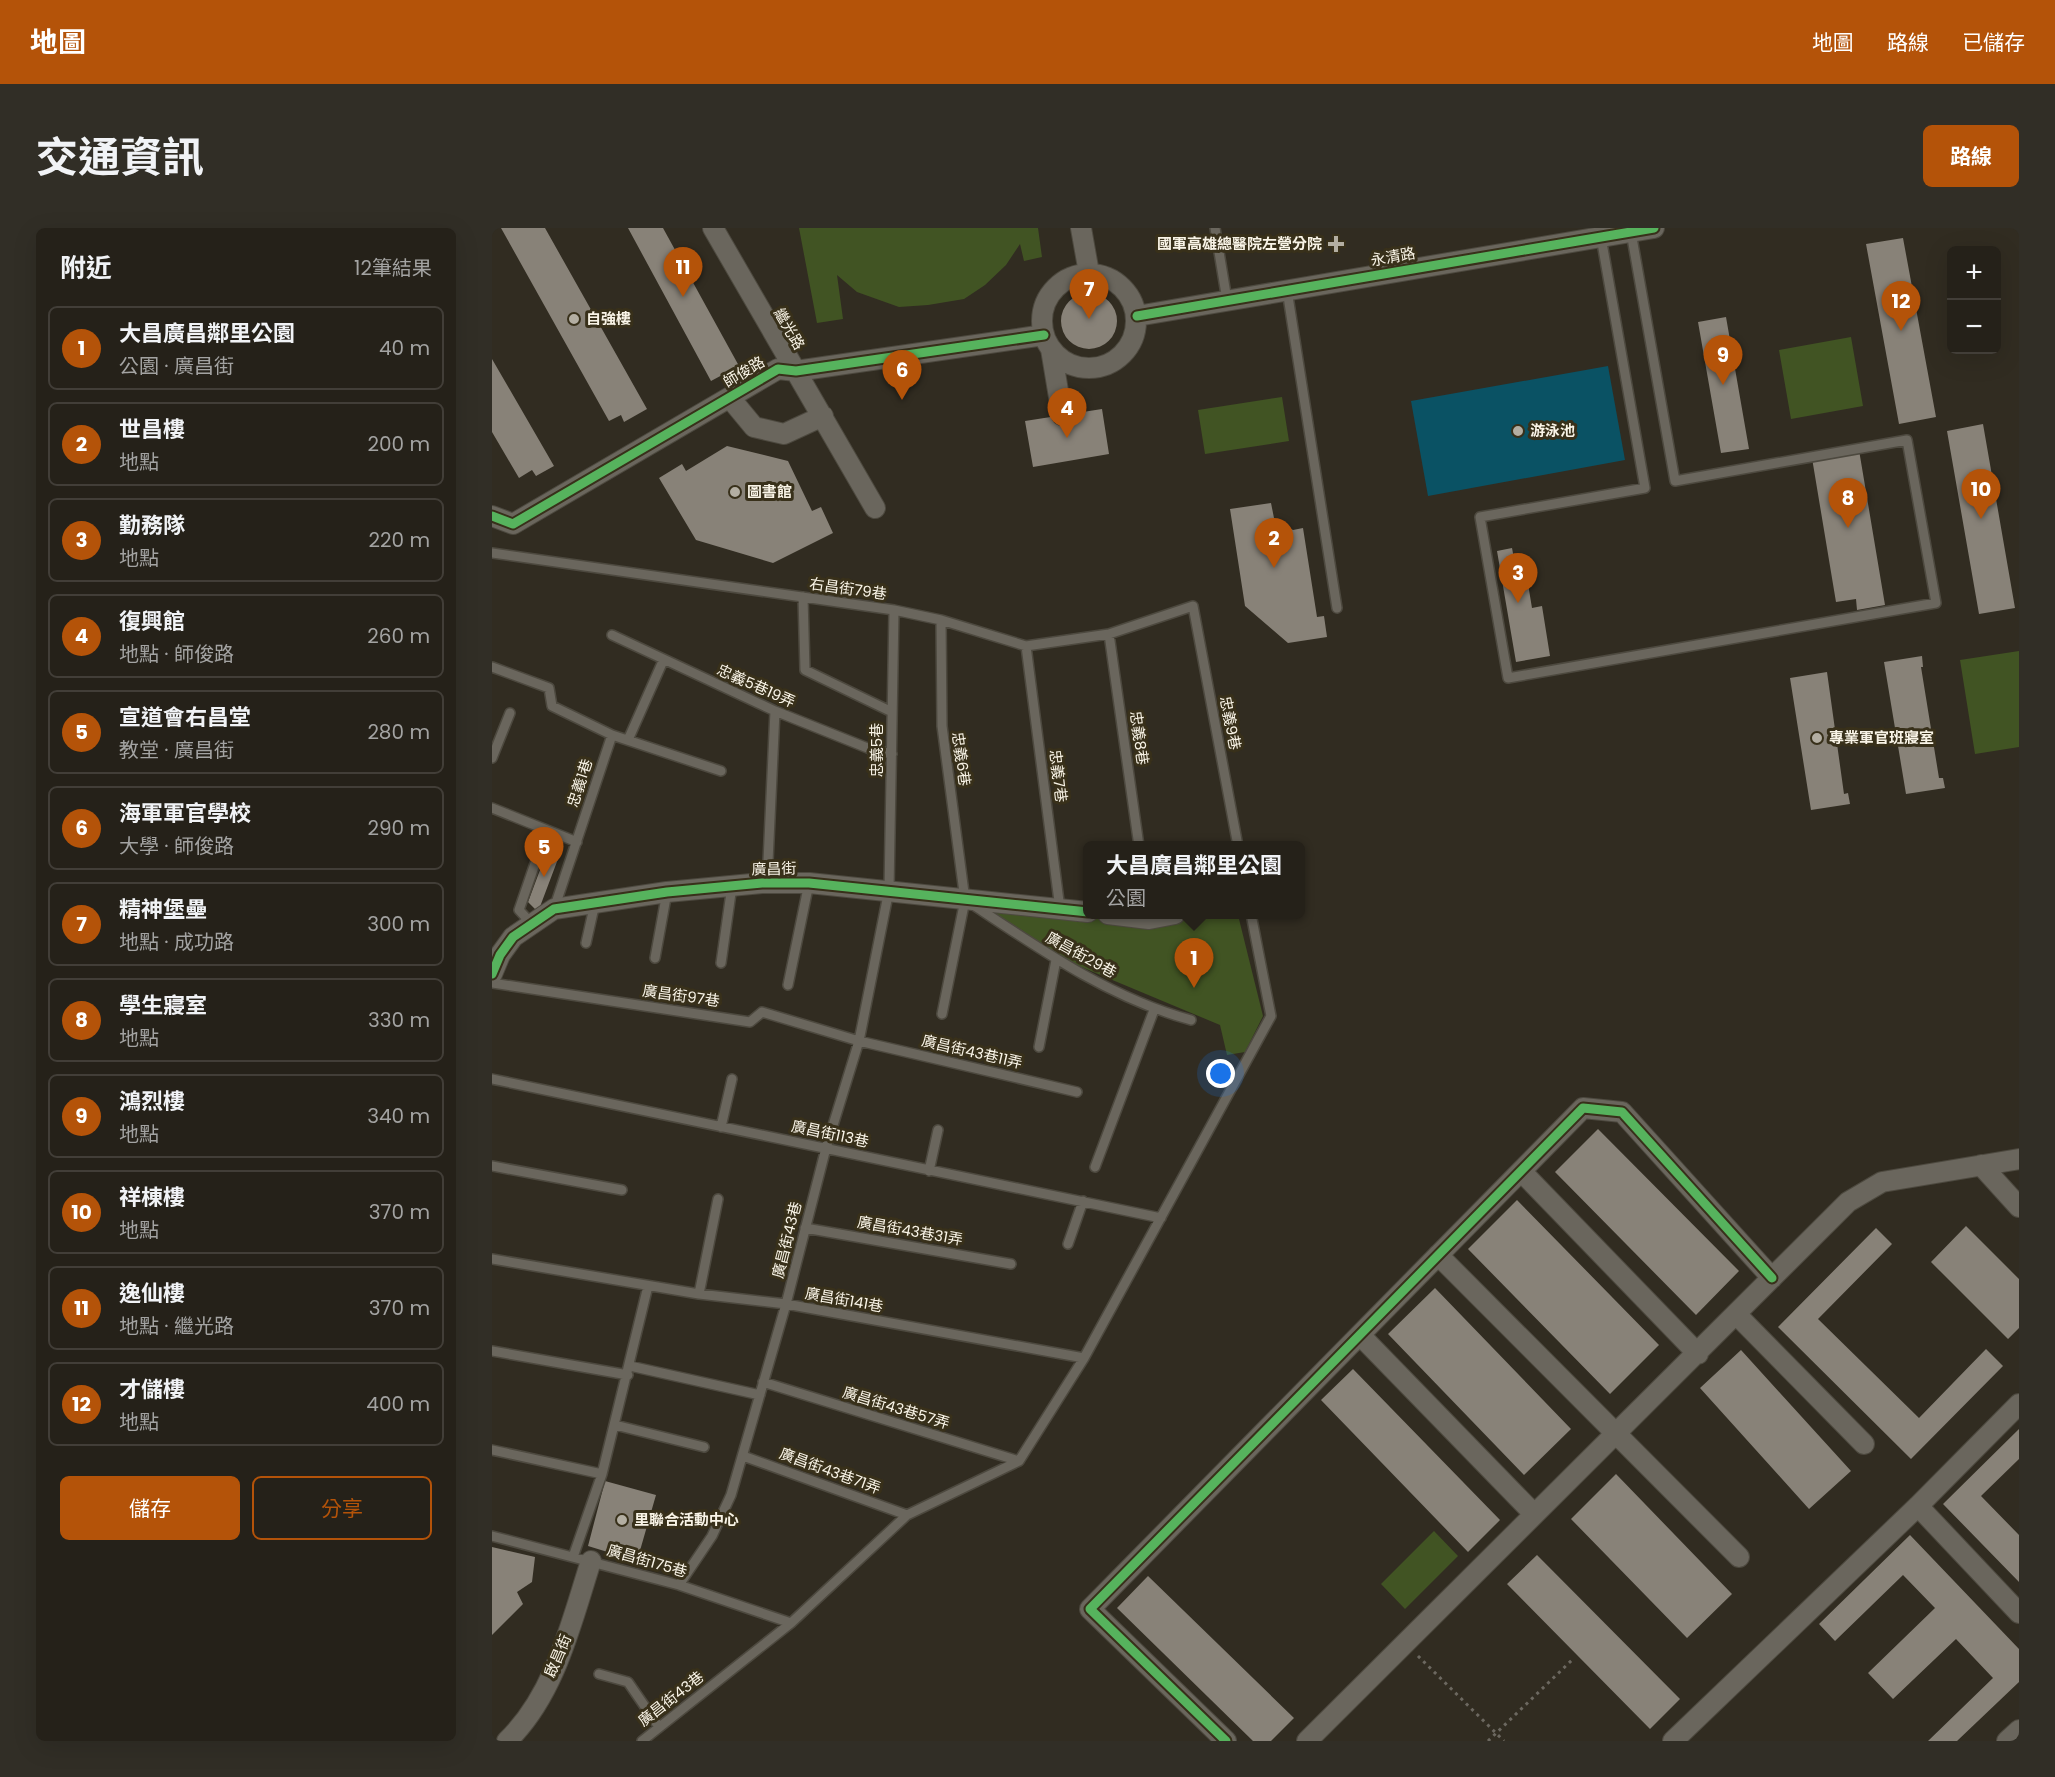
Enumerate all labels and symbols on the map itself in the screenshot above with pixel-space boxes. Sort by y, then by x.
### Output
place label: 國軍高雄總醫院左營分院 [1157,233,1322,254]
marker: 國軍高雄總醫院左營分院 [1327,235,1345,253]
street label: 永清路 [1369,242,1417,271]
pin: 11 [664,248,702,297]
pin: 7 [1070,270,1108,319]
pin: 12 [1882,282,1920,331]
street label: 繼光路 [769,304,810,353]
place label: 自強樓 [586,308,631,329]
marker: 自強樓 [567,312,581,326]
pin: 9 [1704,336,1742,385]
pin: 6 [882,350,922,400]
street label: 師俊路 [719,351,768,392]
pin: 4 [1048,388,1086,438]
place label: 游泳池 [1530,420,1575,441]
marker: 游泳池 [1511,424,1525,438]
pin: 10 [1962,470,2000,519]
pin: 8 [1828,478,1868,528]
place label: 圖書館 [747,481,792,502]
marker: 圖書館 [728,485,742,499]
pin: 2 [1254,518,1294,568]
pin: 3 [1498,554,1538,603]
street label: 右昌街79巷 [808,573,888,604]
street label: 忠義5巷19弄 [714,659,799,712]
street label: 忠義9巷 [1215,694,1246,752]
street label: 忠義8巷 [1125,709,1154,766]
street label: 忠義5巷 [866,723,887,777]
place label: 專業軍官班寢室 [1829,727,1934,748]
street label: 忠義6巷 [947,730,976,787]
marker: 專業軍官班寢室 [1810,731,1824,745]
street label: 忠義7巷 [1045,748,1072,804]
street label: 忠義1巷 [562,756,597,810]
pin: 5 [524,828,564,877]
street label: 廣昌街 [751,858,797,879]
street label: 廣昌街29巷 [1042,926,1120,983]
pin: 1 [1174,938,1214,988]
street label: 廣昌街97巷 [641,980,721,1011]
street label: 廣昌街43巷11弄 [920,1030,1025,1073]
your location [1206,1059,1235,1088]
street label: 廣昌街113巷 [790,1115,871,1152]
street label: 廣昌街43巷 [767,1199,806,1280]
street label: 廣昌街43巷31弄 [856,1211,965,1250]
street label: 廣昌街141巷 [803,1282,885,1317]
street label: 廣昌街43巷57弄 [840,1381,952,1434]
street label: 廣昌街43巷71弄 [777,1442,884,1499]
place label: 里聯合活動中心 [634,1509,739,1530]
marker: 里聯合活動中心 [615,1513,629,1527]
street label: 廣昌街175巷 [605,1539,690,1582]
street label: 啟昌街 [539,1631,576,1681]
street label: 廣昌街43巷 [633,1666,708,1731]

